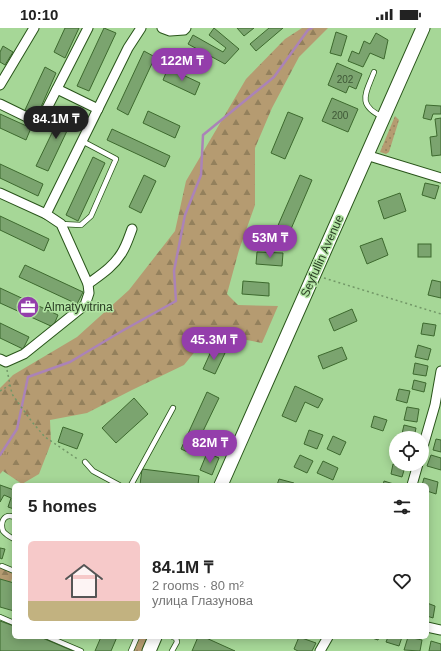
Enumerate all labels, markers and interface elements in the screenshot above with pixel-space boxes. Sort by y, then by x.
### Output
text: 10:10 [20,6,58,23]
pin: 122M ₸ [149,48,215,82]
text: 122M ₸ [160,53,204,68]
house number: 202 [337,74,354,85]
pin: 84.1M ₸ [19,106,93,140]
house number: 200 [332,110,349,121]
text: 84.1M ₸ [33,111,79,126]
street label: Seyfullin Avenue [298,212,347,299]
pin: 53M ₸ [242,225,298,259]
text: 53M ₸ [252,230,288,245]
office icon: Almatyvitrina [15,294,41,320]
place label: Almatyvitrina [44,300,113,314]
pin: 45.3M ₸ [177,327,251,361]
text: 45.3M ₸ [191,332,237,347]
pin: 82M ₸ [182,430,238,464]
map controls [389,431,429,471]
button: locate [389,431,429,471]
text: 82M ₸ [192,435,228,450]
icon: filters [391,496,413,518]
text: 5 homes [28,497,97,516]
icon: home [60,557,108,605]
text: 84.1M ₸ [152,558,213,577]
icon: heart [391,570,413,592]
text: 2 rooms · 80 m² [152,578,244,593]
text: улица Глазунова [152,593,253,608]

